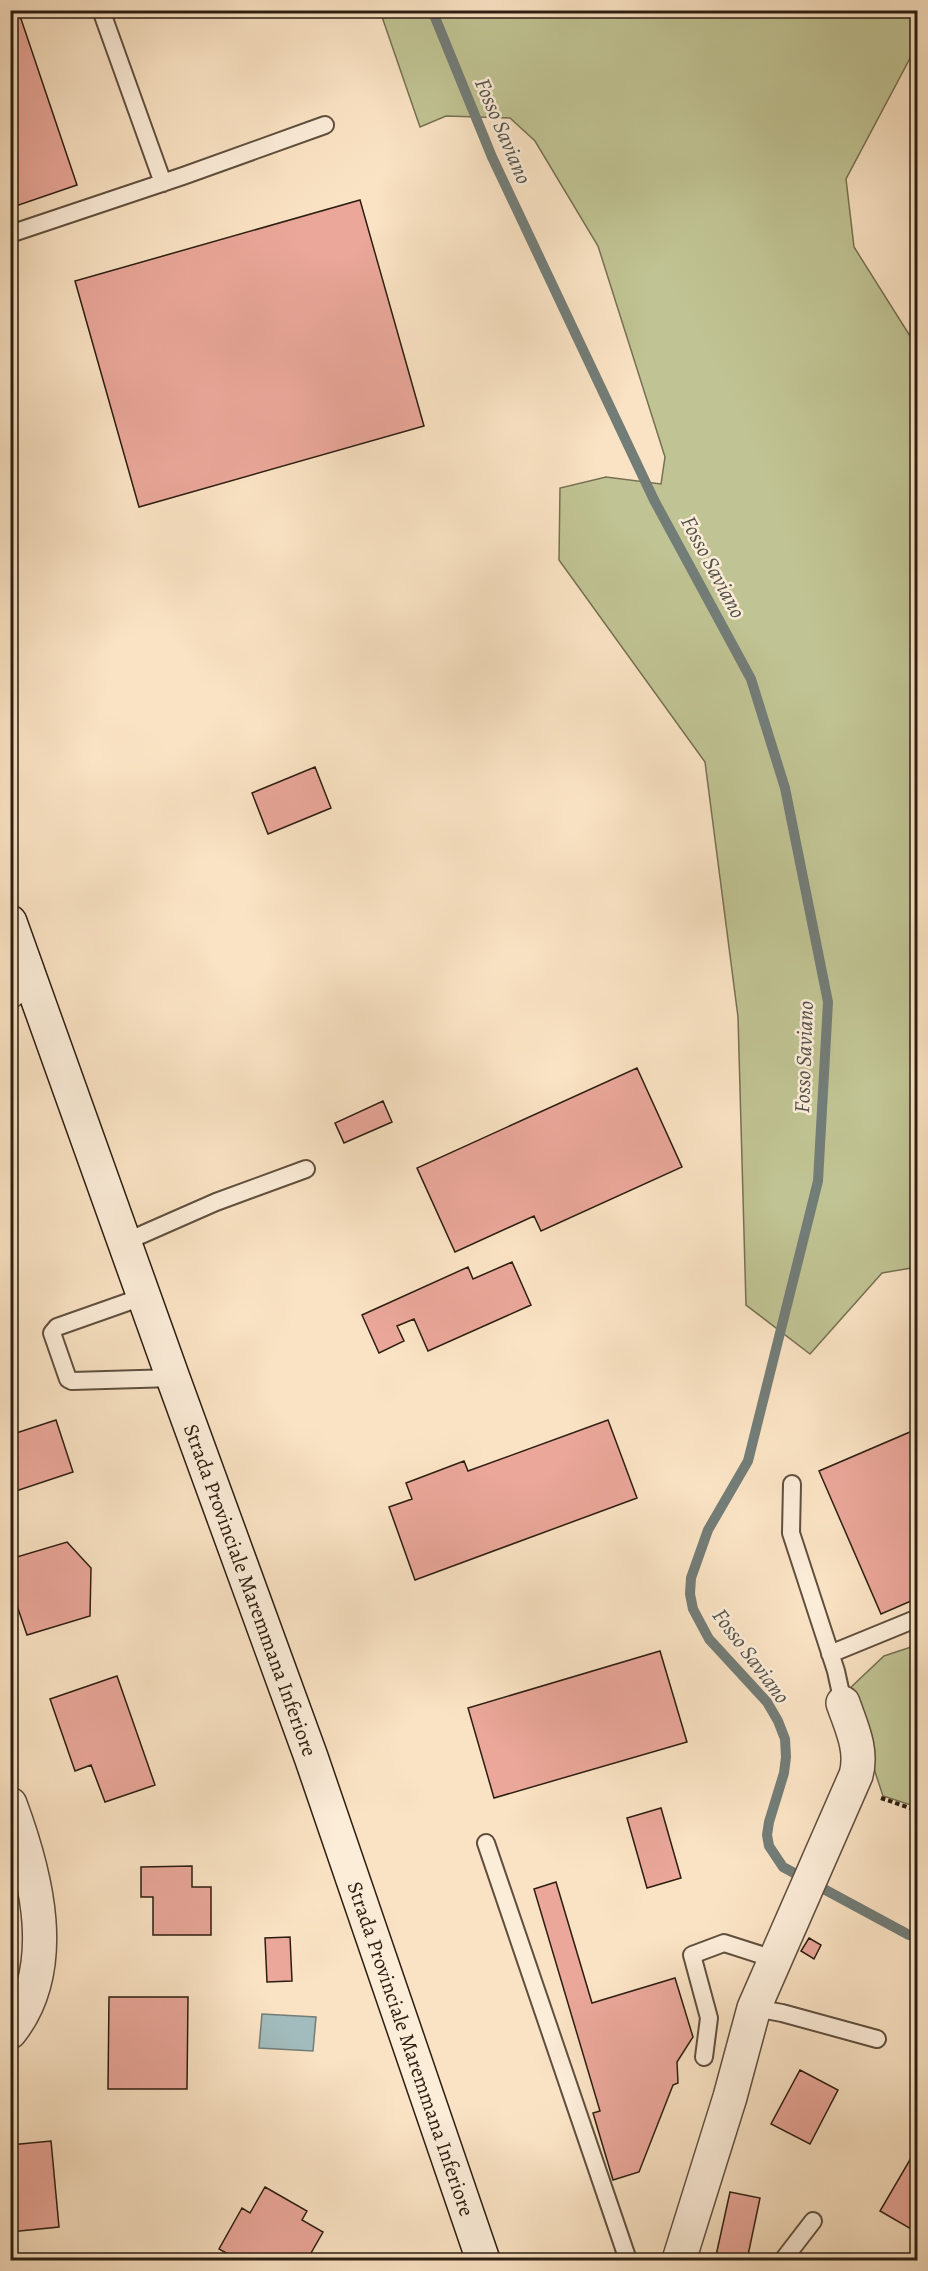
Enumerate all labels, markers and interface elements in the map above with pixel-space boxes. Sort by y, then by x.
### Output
water label: Fosso Saviano [467,73,539,189]
water label: Fosso Saviano [673,510,753,624]
water label: Fosso Saviano [787,1000,821,1114]
street label: Strada Provinciale Maremmana Inferiore [177,1420,324,1760]
water label: Fosso Saviano [705,1602,797,1710]
street label: Strada Provinciale Maremmana Inferiore [341,1878,481,2220]

